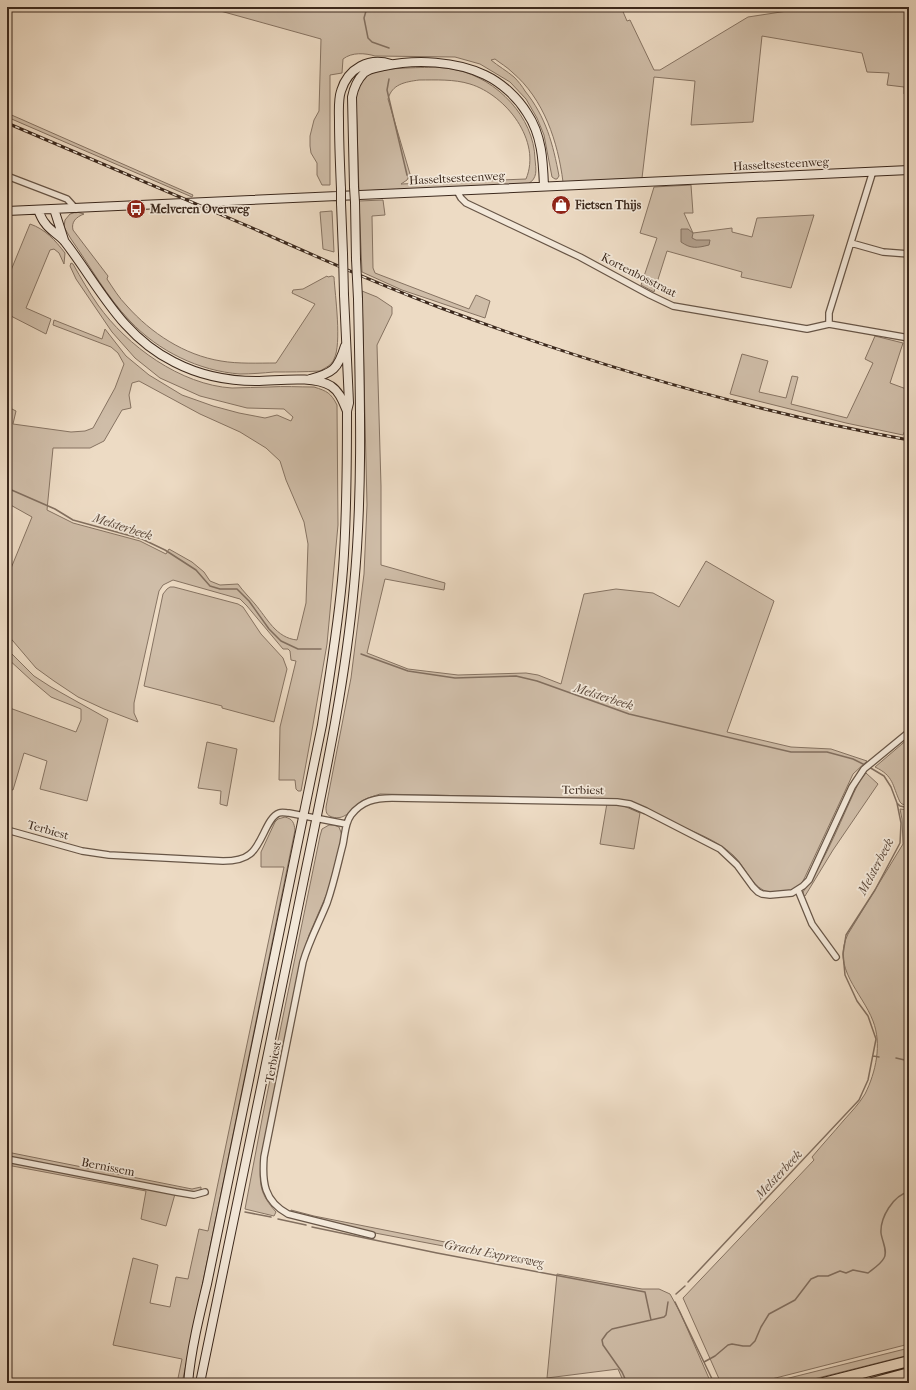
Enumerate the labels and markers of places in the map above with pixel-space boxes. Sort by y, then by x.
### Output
shop icon: Fietsen Thijs [550,194,572,216]
bus stop icon: Melveren Overweg [125,198,147,220]
place label: Fietsen Thijs [574,198,642,212]
place label: Melveren Overweg [149,202,250,217]

